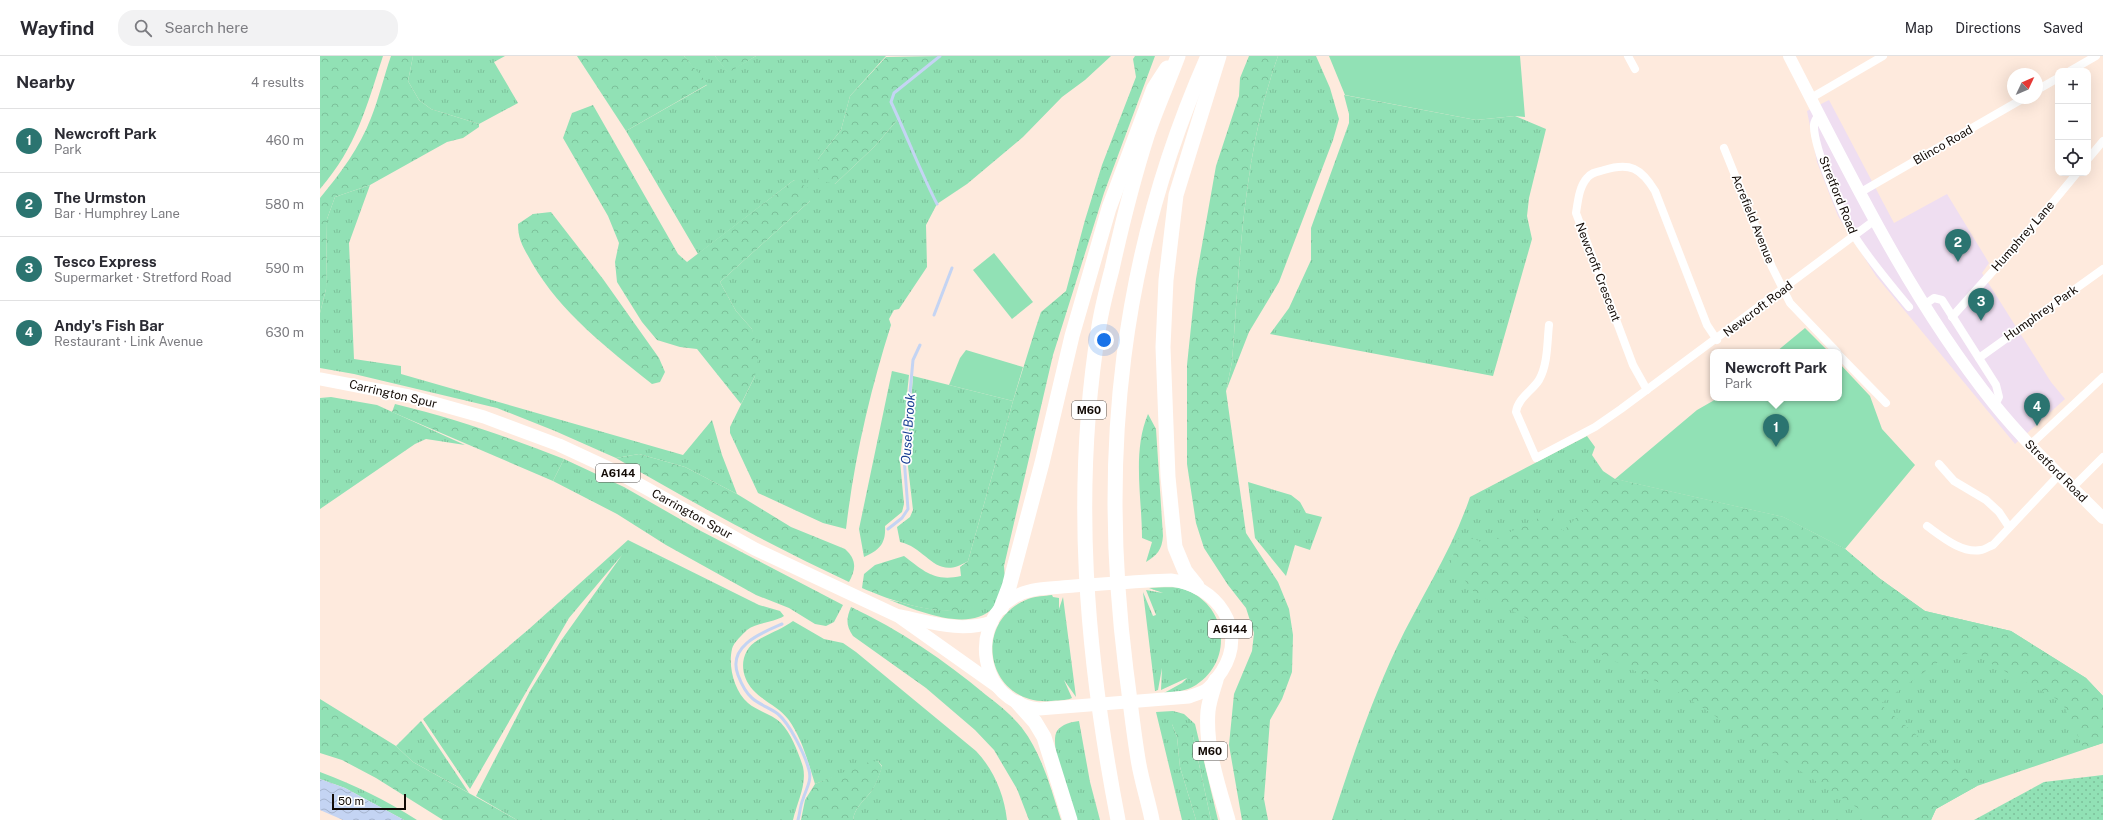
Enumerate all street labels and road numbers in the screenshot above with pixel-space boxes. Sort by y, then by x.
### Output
street label: Blinco Road [1911,122,1975,168]
street label: Stretford Road [1816,154,1860,236]
street label: Acrefield Avenue [1729,172,1777,266]
street label: Humphrey Lane [1989,198,2057,274]
street label: Newcroft Crescent [1573,221,1623,324]
street label: Newcroft Road [1721,278,1795,340]
street label: Humphrey Park [2001,282,2081,344]
street label: Carrington Spur [348,377,439,411]
road number: M60 [1072,401,1106,419]
street label: Stretford Road [2022,437,2090,505]
road number: A6144 [596,464,640,482]
street label: Carrington Spur [649,486,735,542]
road number: A6144 [1208,620,1252,638]
road number: M60 [1193,742,1227,760]

